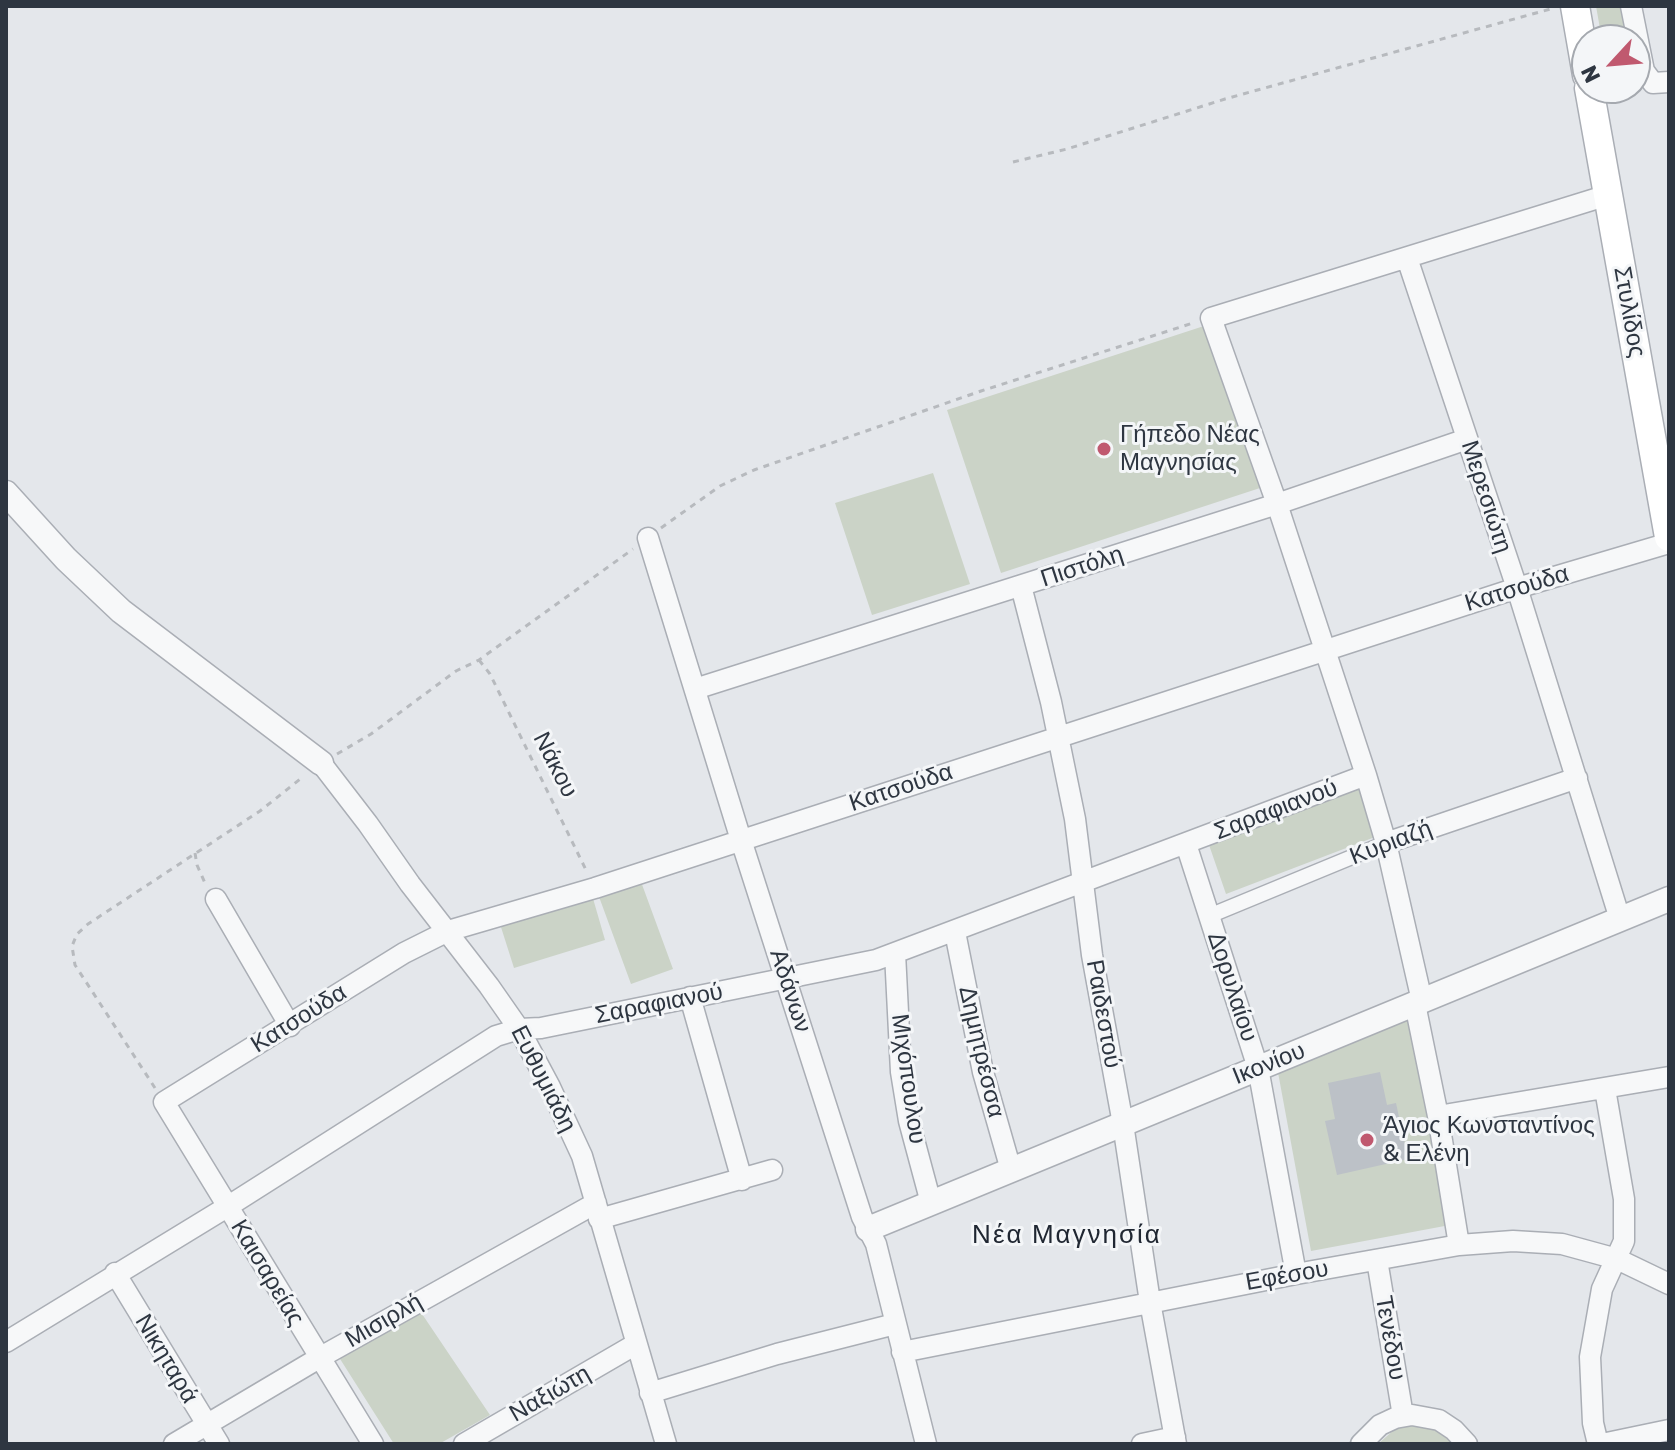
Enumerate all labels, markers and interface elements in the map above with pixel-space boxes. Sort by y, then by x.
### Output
north arrow [1571,24,1651,104]
text: N [1575,61,1606,87]
street label: Στυλίδος [1607,264,1651,360]
place label: Γήπεδο Νέας Μαγνησίας [1120,421,1260,477]
street label: Μερεσιώτη [1454,437,1518,557]
marker: Γήπεδο Νέας Μαγνησίας [1095,440,1113,458]
street label: Πιστόλη [1037,540,1127,594]
street label: Κατσούδα [1462,560,1572,618]
street label: Νάκου [526,728,584,802]
street label: Κατσούδα [846,758,956,818]
street label: Σαραφιανού [1210,773,1342,847]
street label: Κυριαζή [1346,814,1436,872]
street label: Δορυλαίου [1201,929,1263,1045]
street label: Αδάνων [763,946,817,1036]
street label: Ραιδεστού [1079,957,1127,1071]
street label: Κατσούδα [246,978,352,1060]
street label: Σαραφιανού [593,978,725,1030]
street label: Δημητρέσσα [952,984,1010,1120]
street label: Μιχόπουλου [885,1012,931,1146]
street label: Ευθυμιάδη [504,1021,582,1137]
street label: Ικονίου [1229,1037,1309,1091]
place label: Άγιος Κωνσταντίνος & Ελένη [1383,1112,1595,1168]
marker: Άγιος Κωνσταντίνος & Ελένη [1358,1131,1376,1149]
street label: Καισαρείας [224,1215,310,1331]
district label: Νέα Μαγνησία [972,1219,1162,1251]
street label: Εφέσου [1243,1255,1331,1297]
street label: Μισιρλή [340,1288,428,1354]
street label: Τενέδου [1368,1294,1412,1382]
street label: Νικηταρά [128,1309,204,1409]
street label: Ναξιώτη [504,1359,596,1429]

